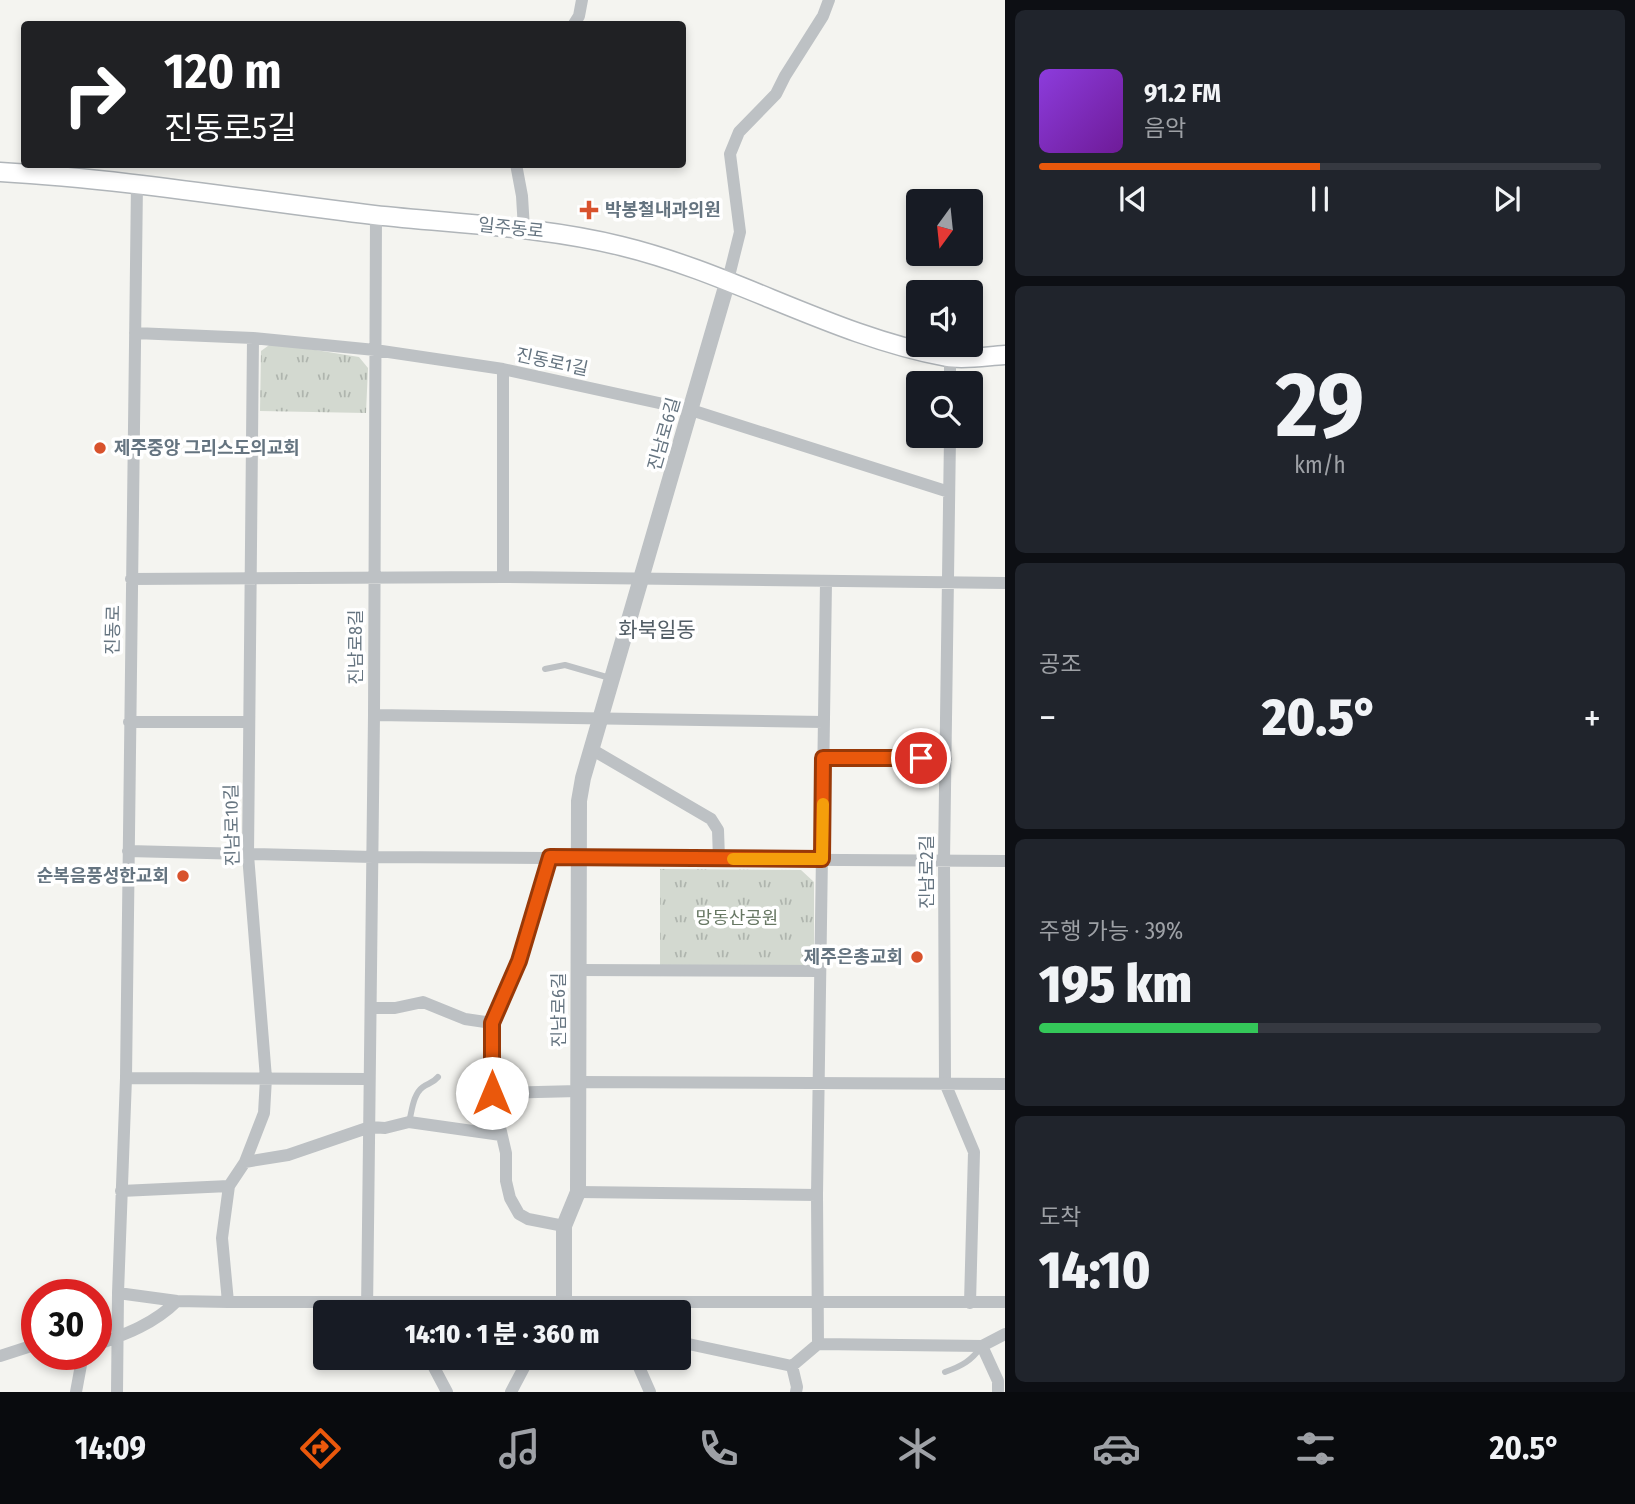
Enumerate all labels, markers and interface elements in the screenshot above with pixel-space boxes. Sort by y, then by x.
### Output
text: 120 m [164,42,282,101]
icon: right [49,49,140,140]
text: 91.2 FM [1144,78,1221,109]
text: 진동로5길 [164,109,296,147]
text: 음악 [1144,114,1186,142]
icon: previous [1114,180,1152,218]
icon: pause [1301,180,1339,218]
icon: next [1488,180,1526,218]
north arrow [906,189,984,266]
map controls [906,189,983,448]
place label: 박봉철내과의원 [605,199,721,221]
marker: 박봉철내과의원 [579,200,599,220]
street label: 일주동로 [477,214,545,242]
button: sound [906,280,983,357]
street label: 진동로1길 [514,344,590,380]
text: 29 [1276,351,1364,460]
button: search [906,371,983,448]
street label: 진남로6길 [643,395,685,473]
place label: 제주중앙 그리스도의교회 [114,437,300,459]
marker: 제주중앙 그리스도의교회 [92,440,108,456]
text: km/h [1294,451,1346,479]
street label: 진동로 [102,605,124,655]
street label: 진남로8길 [345,609,367,685]
district label: 화북일동 [618,617,696,643]
text: 공조 [1039,650,1081,678]
text: 20.5° [1262,686,1378,749]
text: − [1039,695,1056,741]
text: + [1584,695,1601,741]
pin [891,728,951,788]
icon: arrive [902,739,940,777]
street label: 진남로10길 [220,783,244,867]
street label: 진남로2길 [916,835,938,909]
place label: 순복음풍성한교회 [37,865,169,887]
marker: 순복음풍성한교회 [175,868,191,884]
park label: 망동산공원 [696,907,778,929]
text: 주행 가능 · 39% [1039,917,1183,945]
place label: 제주은총교회 [804,946,903,968]
marker: 제주은총교회 [909,949,925,965]
text: 195 km [1039,953,1192,1016]
street label: 진남로6길 [548,972,570,1048]
position arrow [455,1056,529,1130]
text: 도착 [1039,1203,1081,1231]
text: 14:10 [1039,1239,1150,1302]
speed limit sign: 30 [21,1279,112,1370]
text: 14:10 · 1 분 · 360 m [405,1319,599,1350]
icon: directions [296,1424,345,1473]
icon: music [495,1424,544,1473]
icon: phone [694,1424,743,1473]
icon: climate [893,1424,942,1473]
icon: car [1092,1424,1141,1473]
icon: filters [1291,1424,1340,1473]
text: 14:09 [75,1429,146,1467]
text: 20.5° [1490,1429,1560,1467]

